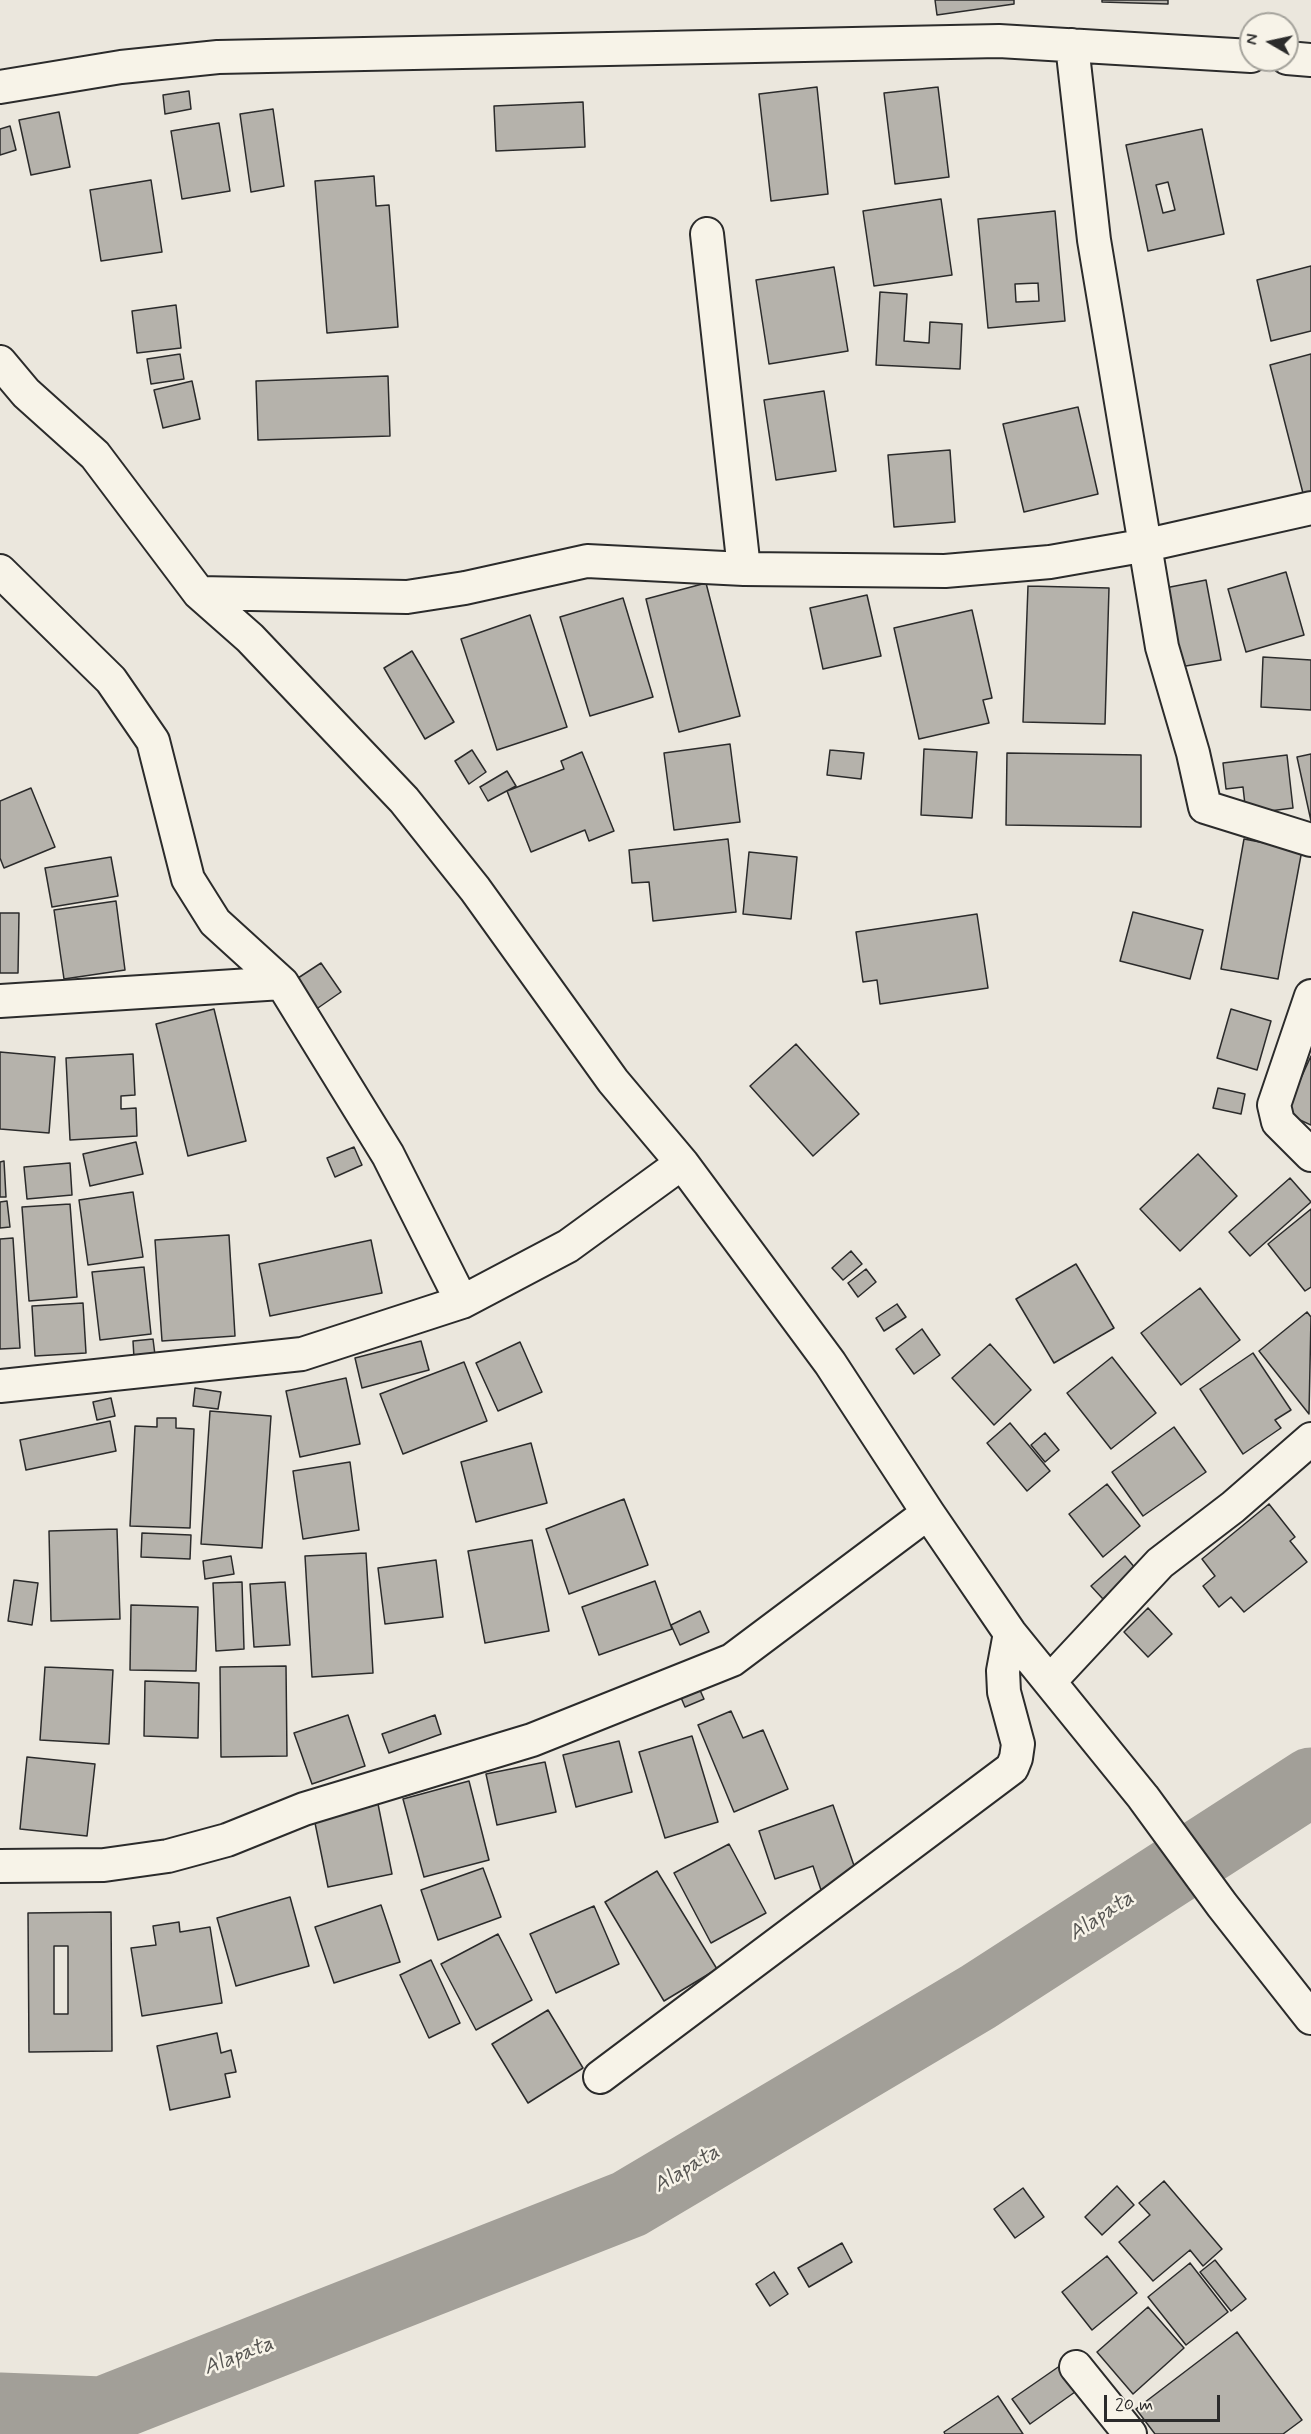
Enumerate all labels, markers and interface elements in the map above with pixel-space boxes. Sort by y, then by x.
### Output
north arrow [1239,12,1299,72]
text: N [1241,33,1264,46]
water label: Alapata [1064,1886,1140,1948]
water label: Alapata [649,2140,725,2200]
water label: Alapata [200,2332,278,2382]
scale bar [1107,2383,1222,2421]
text: 20 m [1115,2393,1153,2417]

